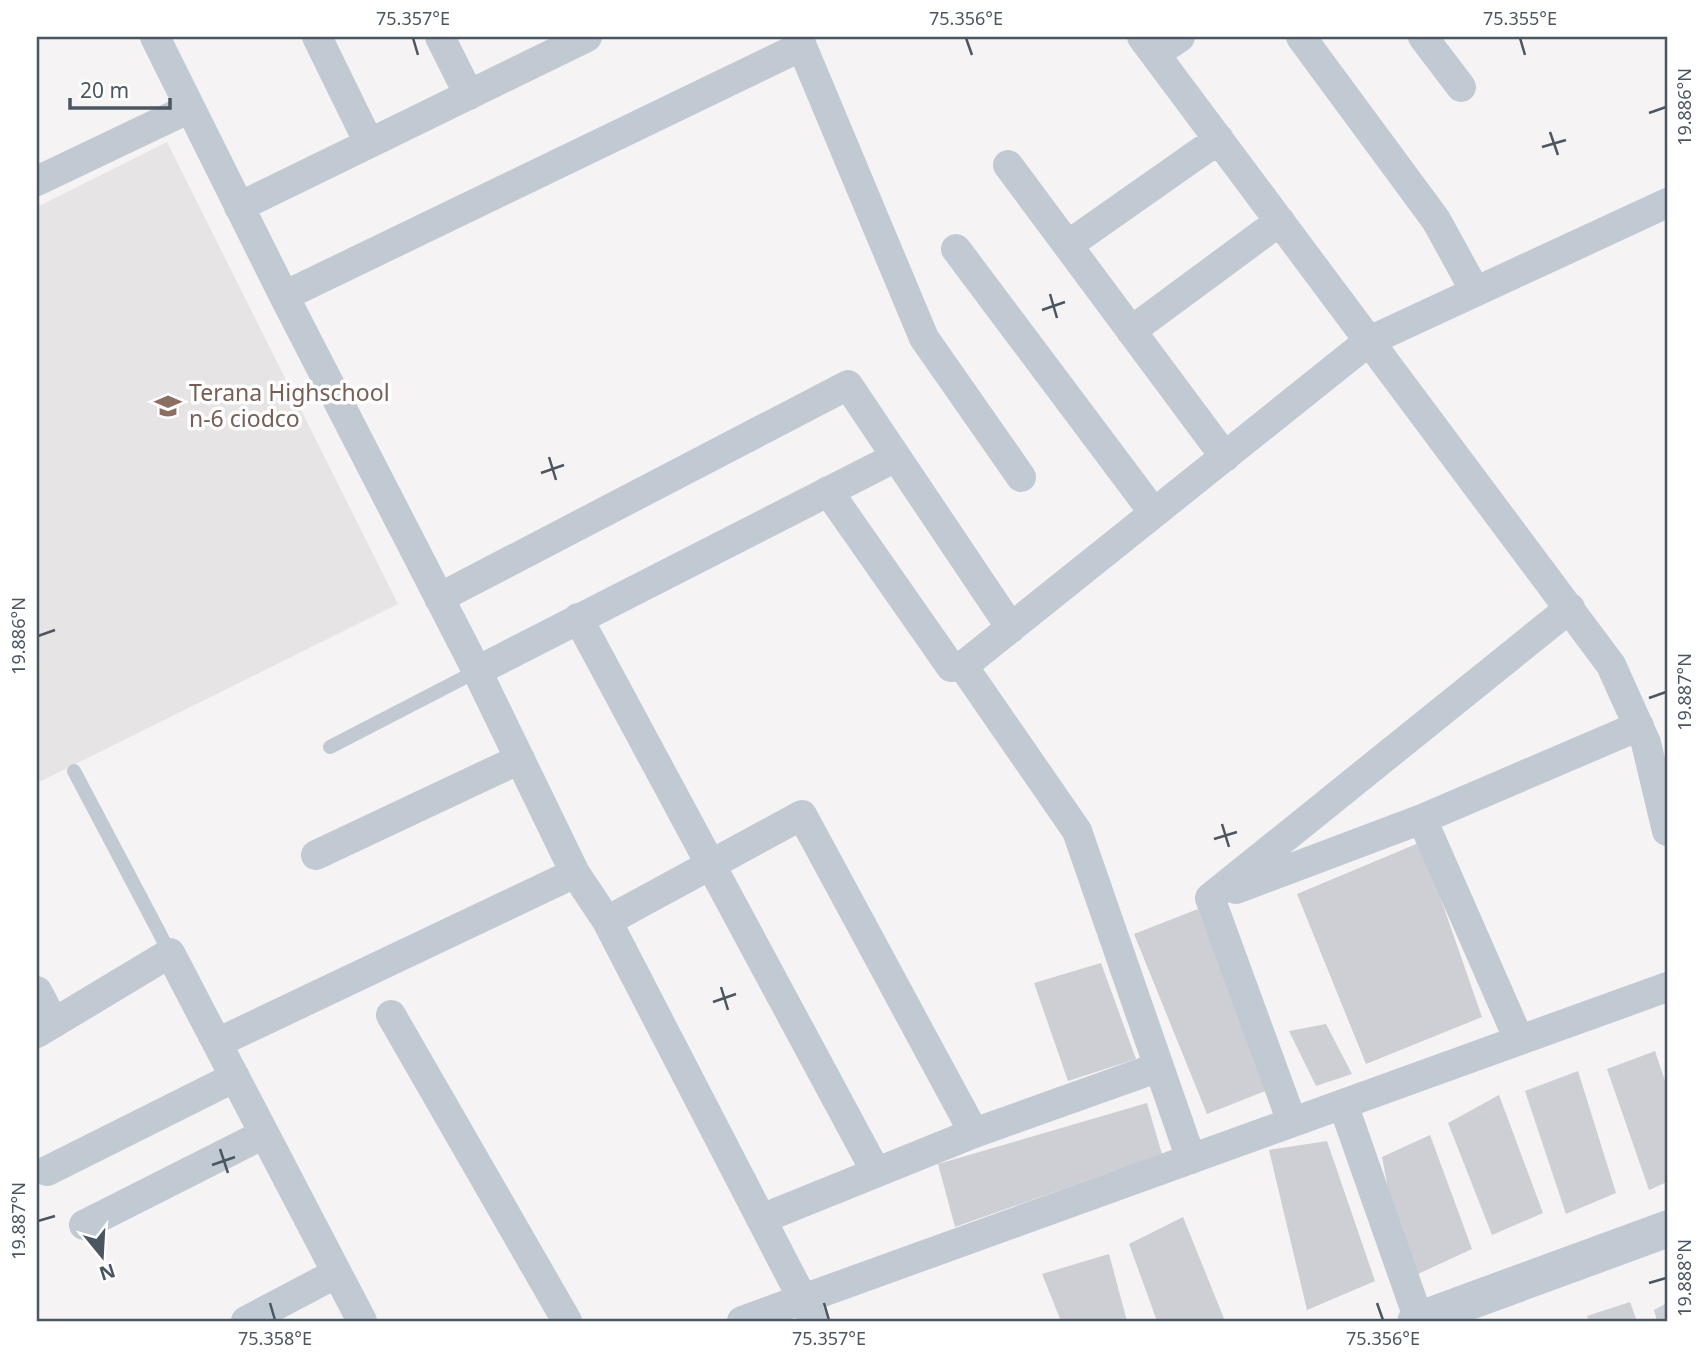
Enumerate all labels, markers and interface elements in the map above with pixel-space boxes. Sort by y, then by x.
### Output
text: 75.357°E [376,6,450,30]
text: 75.356°E [929,6,1003,30]
text: 75.355°E [1483,6,1557,30]
scale bar [70,66,170,110]
text: 19.886°N [1672,68,1696,146]
text: 20 m [80,76,129,104]
place label: Terana Highschool n-6 ciodco [189,376,390,434]
school or university icon: Terana Highschool n-6 ciodco [153,391,183,421]
text: 19.886°N [6,597,30,675]
text: 19.887°N [1672,653,1696,731]
text: 19.887°N [6,1182,30,1260]
north arrow [66,1222,136,1292]
text: 19.888°N [1672,1239,1696,1317]
text: N [96,1257,119,1287]
text: 75.358°E [238,1326,312,1350]
text: 75.357°E [792,1326,866,1350]
text: 75.356°E [1346,1326,1420,1350]

